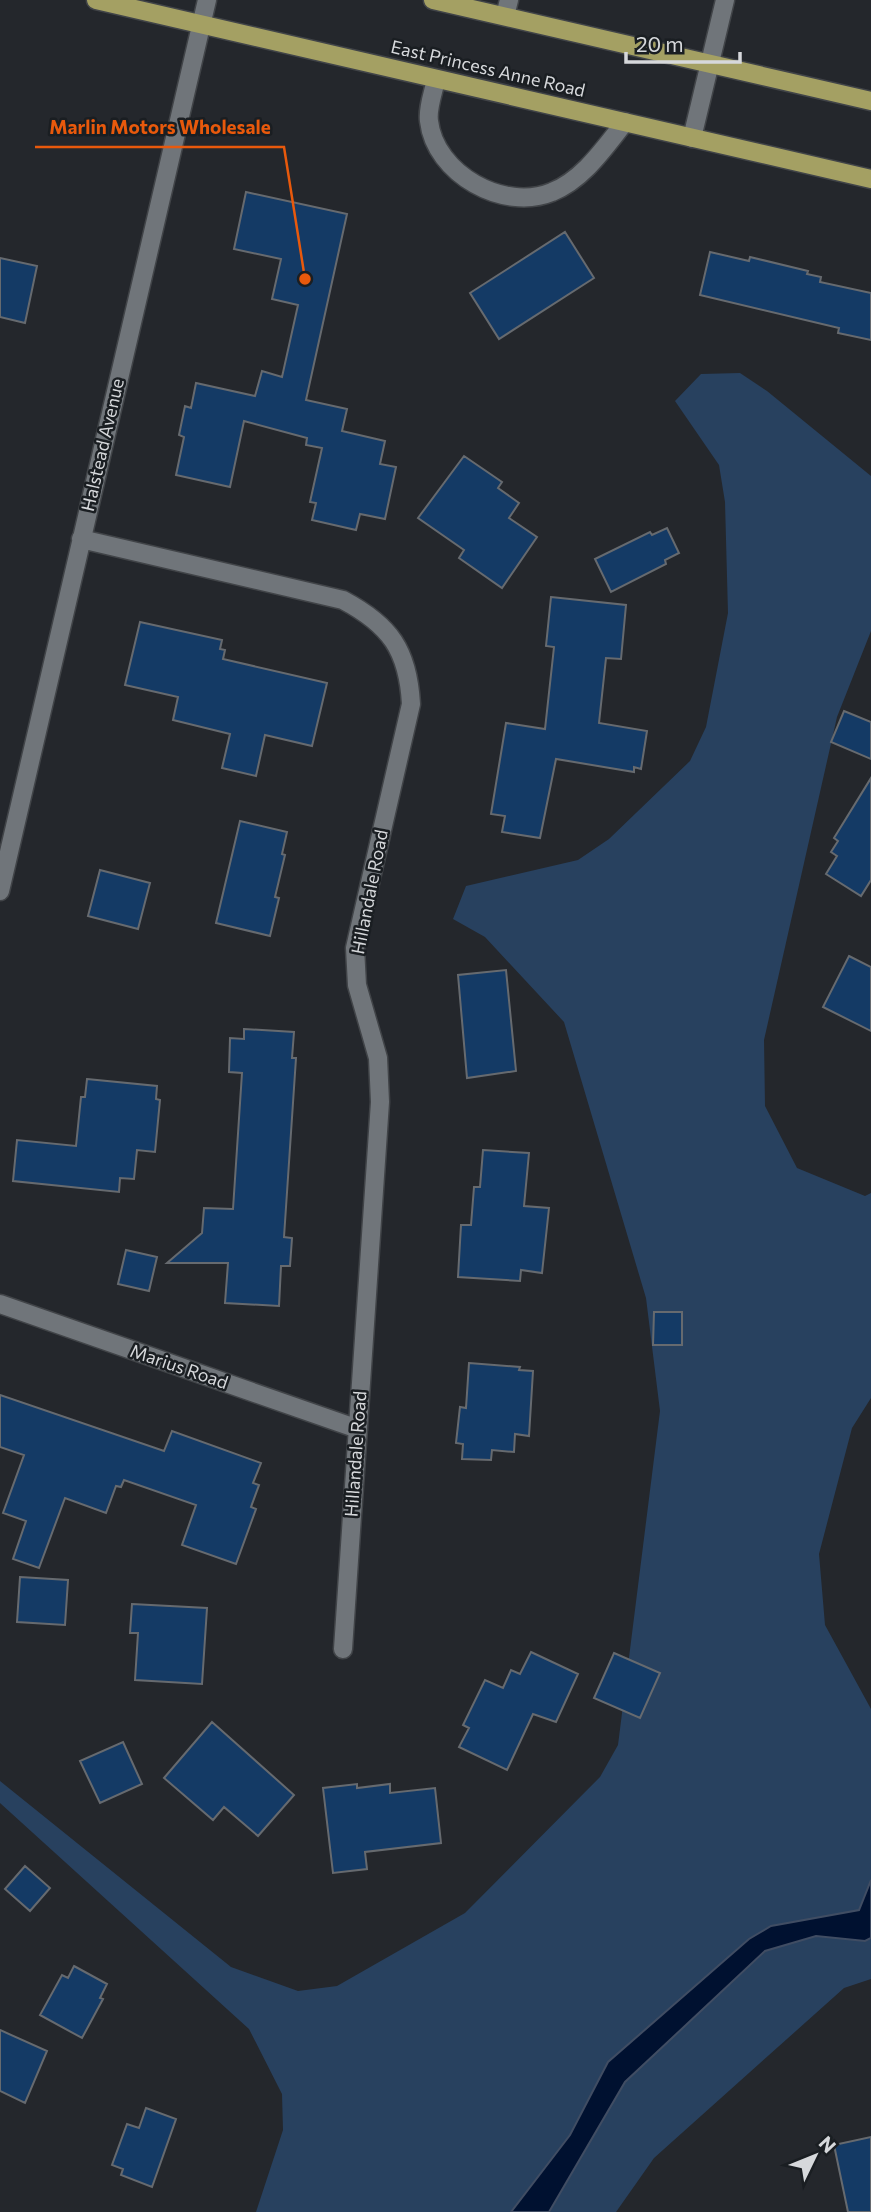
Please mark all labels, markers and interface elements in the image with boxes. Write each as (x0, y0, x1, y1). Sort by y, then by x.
scale bar (626, 21, 740, 65)
text: 20 m (636, 31, 684, 56)
street label: East Princess Anne Road (389, 35, 588, 101)
callout: Marlin Motors Wholesale (35, 107, 284, 147)
text: Marlin Motors Wholesale (49, 115, 271, 138)
street label: Halstead Avenue (76, 376, 128, 513)
street label: Hillandale Road (346, 828, 392, 956)
street label: Marius Road (128, 1339, 231, 1393)
street label: Hillandale Road (340, 1390, 370, 1518)
north arrow (780, 2121, 850, 2191)
text: N (815, 2131, 841, 2157)

